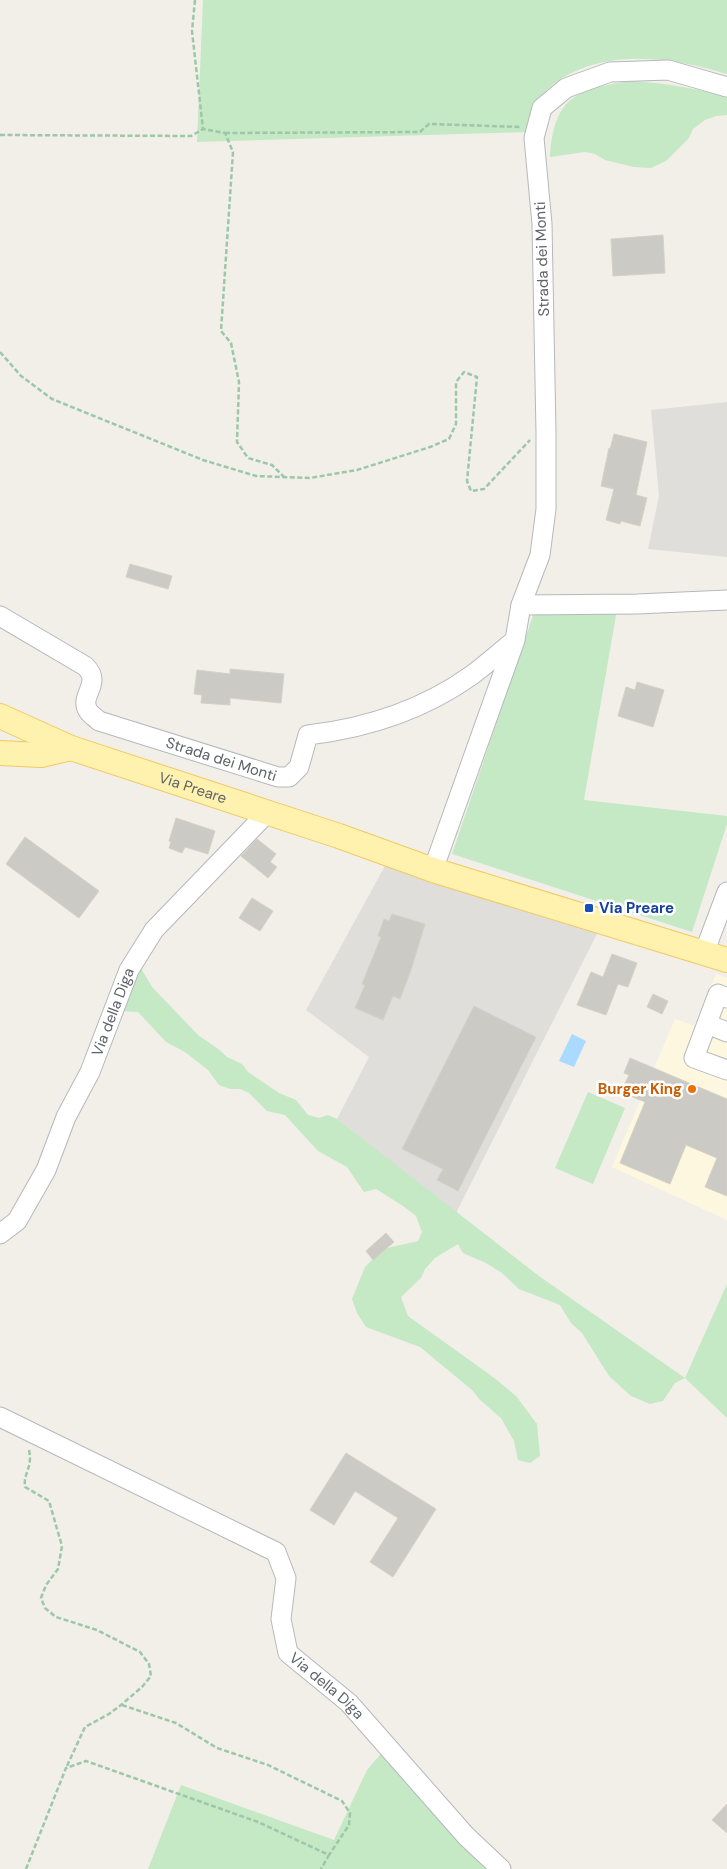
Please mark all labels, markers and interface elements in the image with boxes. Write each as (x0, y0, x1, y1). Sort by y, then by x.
street label: Strada dei Monti (530, 201, 554, 317)
street label: Strada dei Monti (163, 733, 279, 786)
street label: Via Preare (156, 768, 229, 808)
place label: Via Preare (599, 898, 674, 918)
marker: Via Preare (583, 902, 595, 914)
street label: Via della Diga (87, 965, 139, 1059)
place label: Burger King (598, 1079, 682, 1099)
marker: Burger King (686, 1083, 698, 1095)
street label: Via della Diga (285, 1648, 369, 1724)

